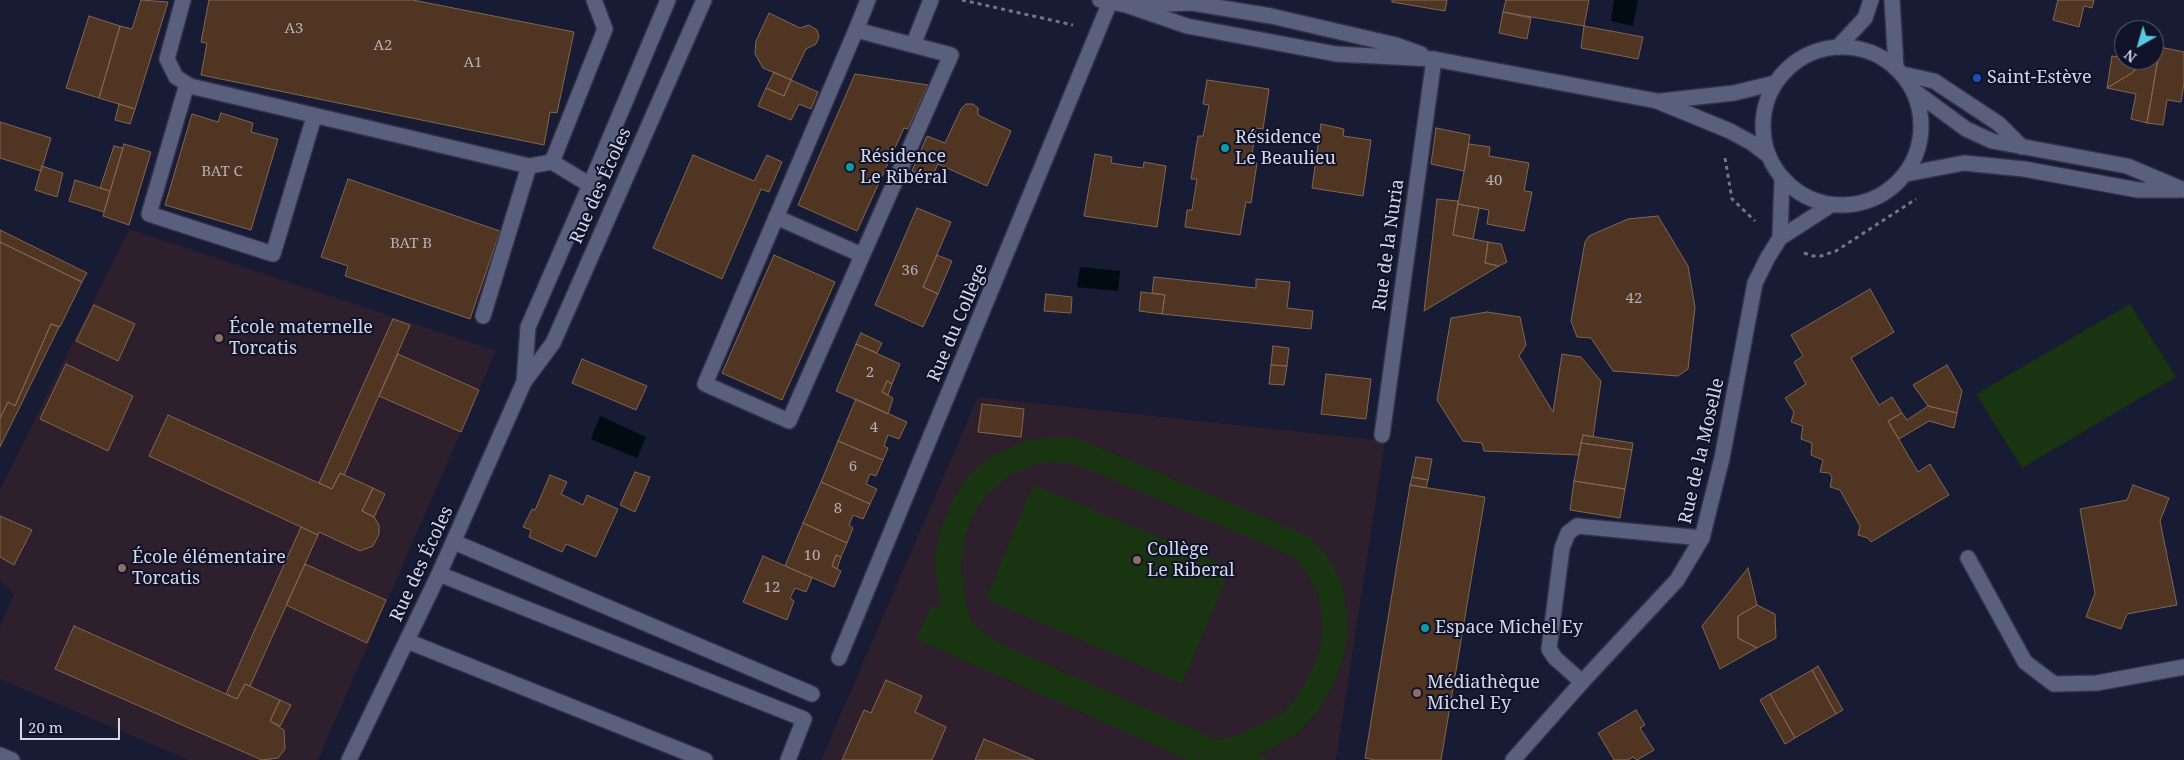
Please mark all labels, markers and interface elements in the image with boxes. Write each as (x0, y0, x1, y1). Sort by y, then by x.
house number: A3 (285, 20, 303, 38)
north arrow (2114, 20, 2164, 70)
house number: A2 (374, 37, 392, 55)
text: N (2120, 46, 2140, 67)
house number: A1 (464, 54, 482, 72)
place label: Saint-Estève (1987, 67, 2092, 89)
marker: Saint-Estève (1971, 72, 1983, 84)
street label: Rue des Écoles (566, 125, 636, 247)
place label: Résidence Le Beaulieu (1235, 127, 1336, 170)
marker: Résidence Le Beaulieu (1219, 142, 1231, 154)
place label: Résidence Le Ribéral (860, 146, 948, 188)
marker: Résidence Le Ribéral (844, 161, 856, 173)
house number: BAT C (201, 163, 243, 181)
house number: 40 (1486, 172, 1502, 190)
street label: Rue de la Nuria (1369, 178, 1409, 312)
house number: BAT B (390, 235, 432, 253)
street label: Rue du Collège (923, 261, 993, 385)
house number: 36 (902, 262, 918, 280)
house number: 42 (1626, 290, 1642, 308)
place label: École maternelle Torcatis (229, 317, 373, 359)
marker: École maternelle Torcatis (213, 332, 225, 344)
house number: 2 (866, 364, 874, 382)
street label: Rue de la Moselle (1675, 376, 1729, 526)
house number: 4 (870, 419, 878, 437)
house number: 6 (849, 458, 857, 476)
house number: 8 (834, 500, 842, 518)
street label: Rue des Écoles (386, 503, 458, 625)
place label: Collège Le Riberal (1147, 539, 1235, 582)
place label: École élémentaire Torcatis (132, 547, 286, 590)
house number: 10 (804, 547, 820, 565)
marker: Collège Le Riberal (1131, 554, 1143, 566)
marker: École élémentaire Torcatis (116, 562, 128, 574)
house number: 12 (764, 579, 780, 597)
place label: Espace Michel Ey (1435, 617, 1583, 639)
marker: Espace Michel Ey (1419, 622, 1431, 634)
place label: Médiathèque Michel Ey (1427, 672, 1540, 714)
marker: Médiathèque Michel Ey (1411, 687, 1423, 699)
scale bar (22, 708, 122, 740)
text: 20 m (28, 717, 63, 737)

